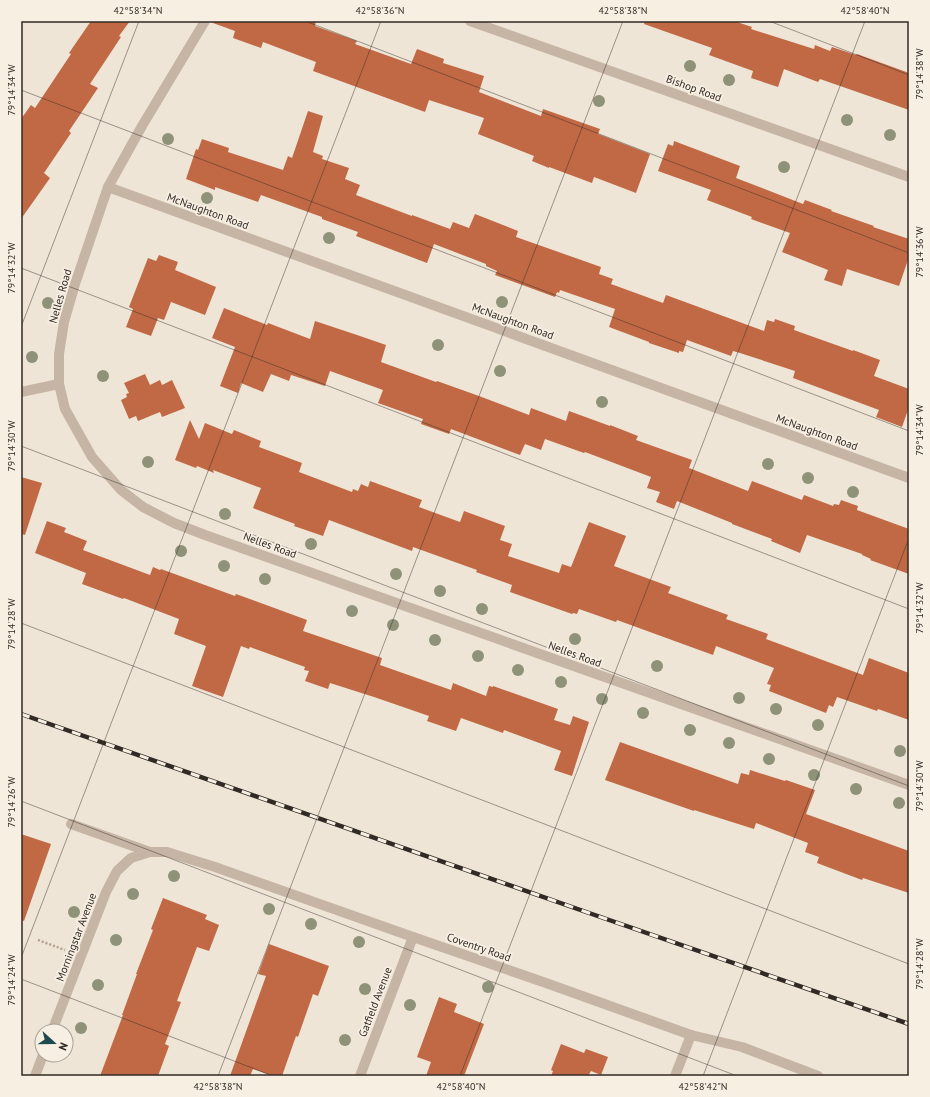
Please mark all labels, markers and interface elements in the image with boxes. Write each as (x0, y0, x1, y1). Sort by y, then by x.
text: 42°58'34"N (113, 4, 163, 17)
text: 42°58'36"N (355, 4, 405, 17)
text: 42°58'38"N (598, 4, 648, 17)
text: 42°58'40"N (840, 4, 890, 17)
text: 79°14'38"W (913, 48, 926, 100)
text: 79°14'34"W (5, 64, 18, 116)
street label: Bishop Road (664, 71, 724, 105)
street label: McNaughton Road (165, 190, 251, 232)
text: 79°14'36"W (913, 226, 926, 278)
text: 79°14'32"W (5, 242, 18, 294)
street label: Nelles Road (46, 267, 74, 325)
street label: McNaughton Road (470, 300, 556, 342)
text: 79°14'34"W (913, 404, 926, 456)
street label: McNaughton Road (774, 411, 860, 453)
text: 79°14'30"W (5, 420, 18, 472)
street label: Nelles Road (241, 529, 299, 561)
text: 79°14'32"W (913, 582, 926, 634)
text: 79°14'28"W (5, 598, 18, 650)
street label: Nelles Road (546, 638, 604, 670)
text: 79°14'30"W (913, 760, 926, 812)
text: 79°14'26"W (5, 776, 18, 828)
street label: Morningstar Avenue (53, 890, 99, 983)
street label: Coventry Road (445, 929, 513, 965)
text: 79°14'28"W (913, 938, 926, 990)
text: 79°14'24"W (5, 954, 18, 1006)
street label: Gatfield Avenue (355, 965, 395, 1039)
north arrow (34, 1023, 74, 1063)
text: N (56, 1041, 71, 1052)
text: 42°58'38"N (193, 1080, 243, 1093)
text: 42°58'40"N (436, 1080, 486, 1093)
text: 42°58'42"N (678, 1080, 728, 1093)

